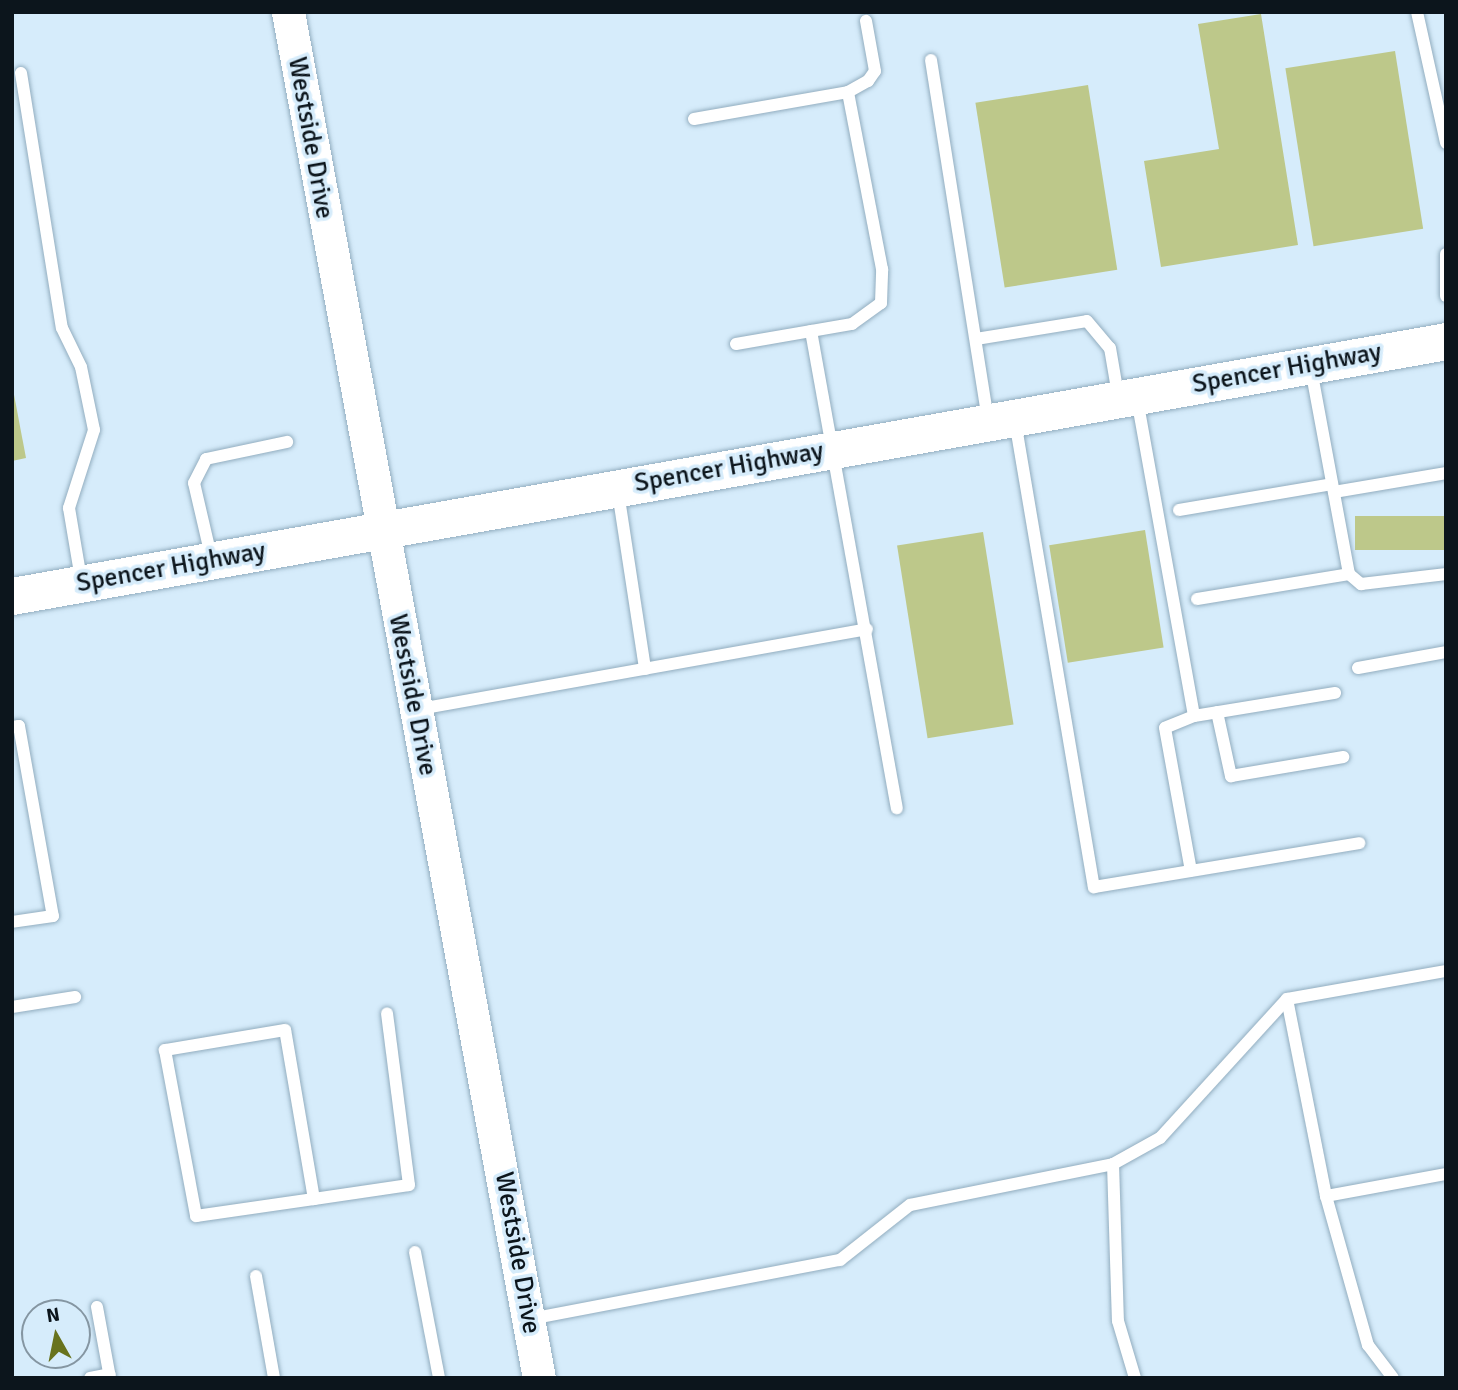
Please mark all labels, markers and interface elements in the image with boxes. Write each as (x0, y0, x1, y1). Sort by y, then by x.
street label: Westside Drive (280, 55, 340, 221)
street label: Spencer Highway (1190, 337, 1384, 401)
street label: Spencer Highway (632, 436, 826, 500)
street label: Spencer Highway (74, 536, 268, 600)
street label: Westside Drive (381, 612, 443, 778)
street label: Westside Drive (487, 1170, 547, 1336)
north arrow (21, 1299, 91, 1369)
text: N (45, 1302, 61, 1328)

